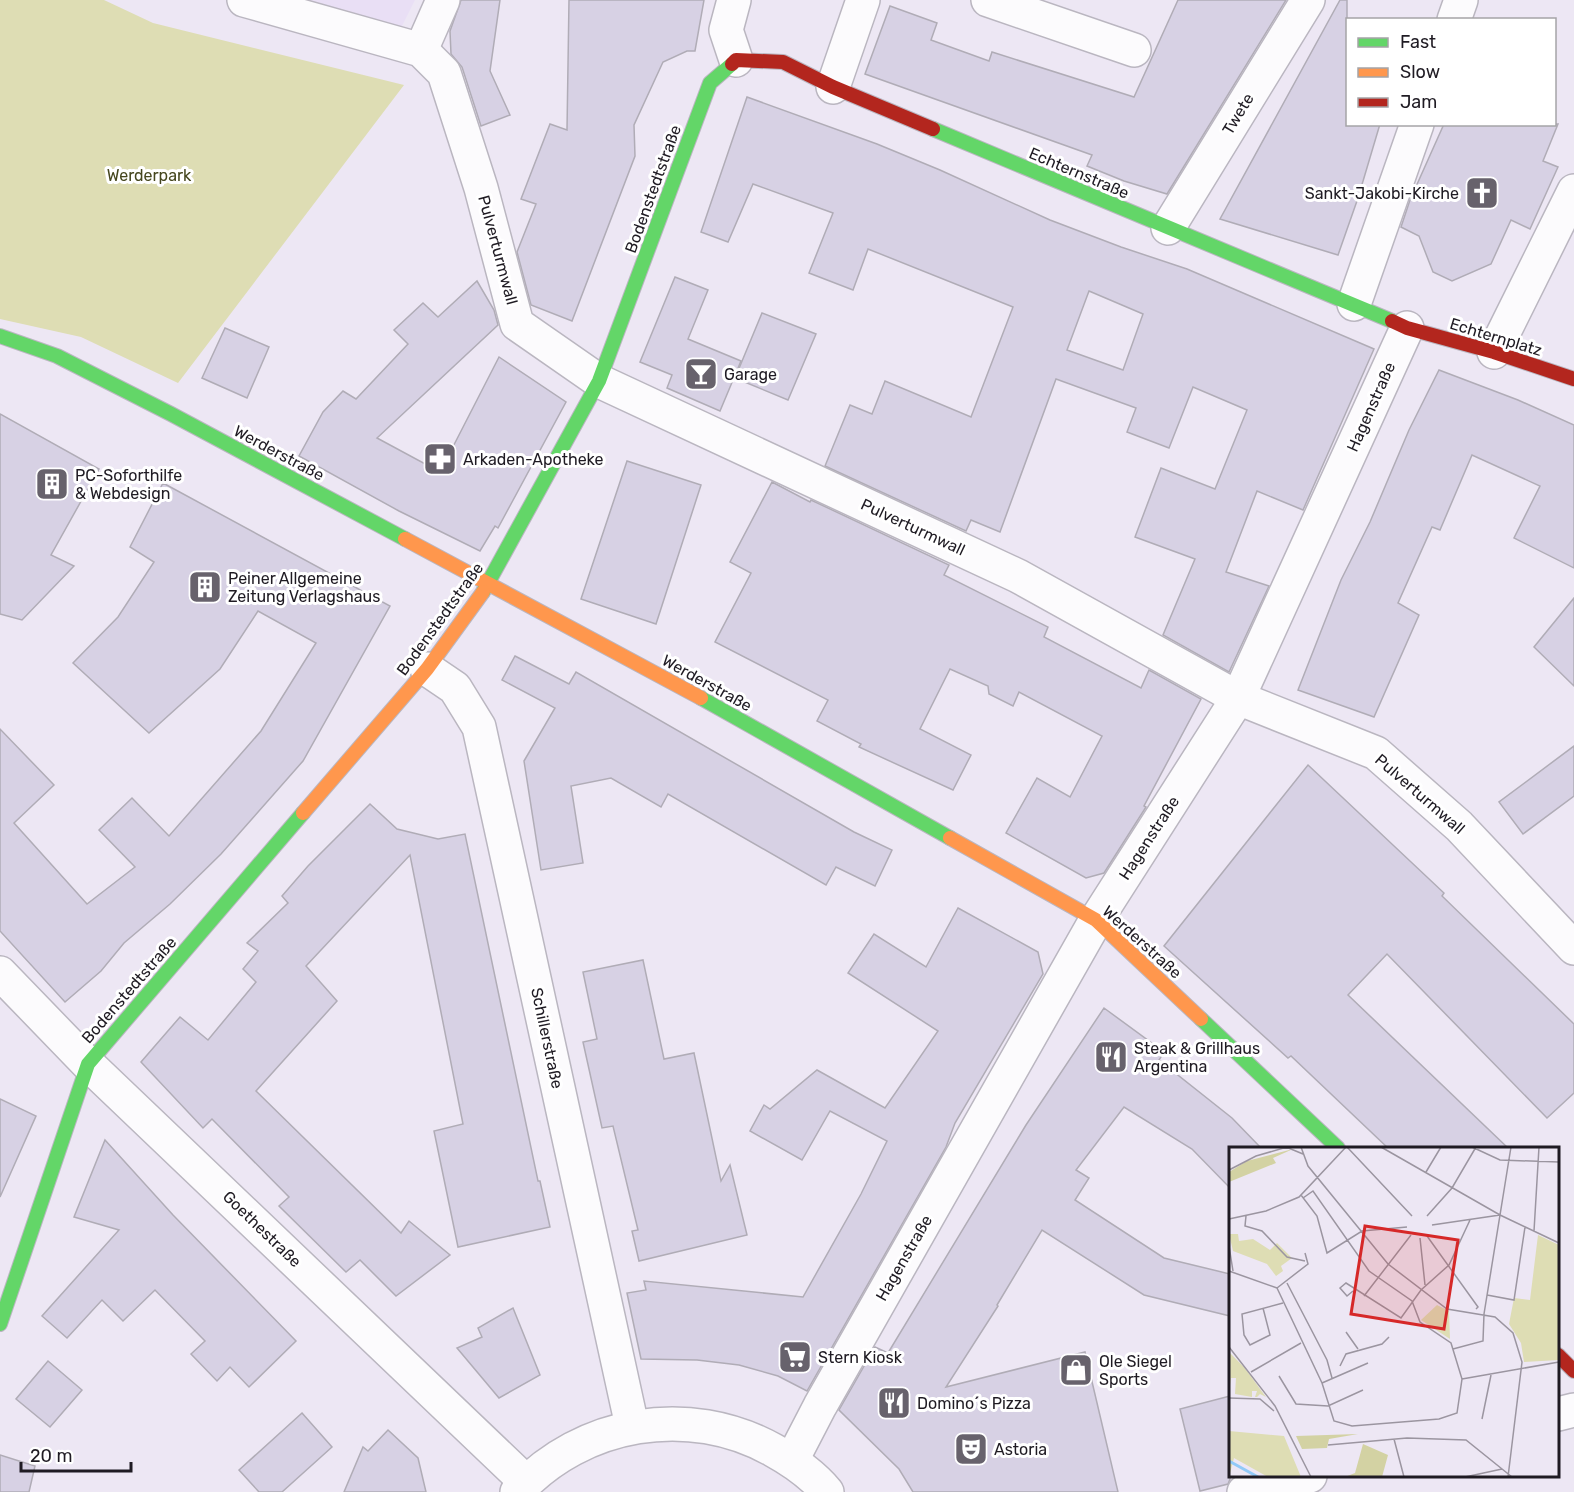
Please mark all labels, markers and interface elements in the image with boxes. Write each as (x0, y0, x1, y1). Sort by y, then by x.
legend (1346, 18, 1556, 126)
text: Fast (1400, 31, 1436, 53)
text: Slow (1400, 61, 1440, 83)
street label: Twete (1218, 90, 1258, 138)
text: Jam (1400, 91, 1437, 113)
street label: Bodenstedtstraße (621, 122, 685, 256)
street label: Echternstraße (1026, 143, 1132, 203)
park label: Werderpark (107, 166, 192, 185)
church icon: Sankt-Jakobi-Kirche (1464, 175, 1500, 211)
place label: Sankt-Jakobi-Kirche (1305, 184, 1459, 203)
street label: Pulverturmwall (474, 193, 522, 307)
street label: Echternplatz (1447, 314, 1545, 360)
bar icon: Garage (683, 356, 719, 392)
street label: Hagenstraße (1343, 359, 1399, 455)
place label: Garage (724, 365, 777, 384)
street label: Werderstraße (231, 421, 327, 485)
pharmacy icon: Arkaden-Apotheke (422, 441, 458, 477)
place label: Arkaden-Apotheke (463, 450, 603, 469)
building icon: PC-Soforthilfe & Webdesign (34, 466, 70, 502)
place label: PC-Soforthilfe & Webdesign (75, 466, 182, 503)
street label: Pulverturmwall (858, 495, 968, 559)
street label: Bodenstedtstraße (393, 559, 487, 679)
building icon: Peiner Allgemeine Zeitung Verlagshaus (187, 569, 223, 605)
place label: Peiner Allgemeine Zeitung Verlagshaus (228, 569, 380, 606)
street label: Werderstraße (659, 651, 755, 715)
street label: Pulverturmwall (1371, 750, 1469, 838)
street label: Hagenstraße (1115, 793, 1183, 883)
street label: Werderstraße (1099, 902, 1185, 982)
street label: Bodenstedtstraße (78, 933, 180, 1047)
street label: Schillerstraße (527, 986, 567, 1090)
restaurant icon: Steak & Grillhaus Argentina (1093, 1039, 1129, 1075)
place label: Steak & Grillhaus Argentina (1134, 1039, 1260, 1076)
inset map (1229, 1147, 1559, 1477)
street label: Goethestraße (219, 1187, 305, 1271)
street label: Hagenstraße (872, 1212, 936, 1304)
supermarket icon: Stern Kiosk (777, 1339, 813, 1375)
place label: Stern Kiosk (818, 1348, 903, 1367)
shop icon: Ole Siegel Sports (1058, 1352, 1094, 1388)
place label: Ole Siegel Sports (1099, 1352, 1172, 1389)
restaurant icon: Domino´s Pizza (876, 1385, 912, 1421)
place label: Domino´s Pizza (917, 1394, 1031, 1413)
theatre icon: Astoria (953, 1431, 989, 1467)
scale bar (21, 1435, 130, 1473)
place label: Astoria (994, 1440, 1047, 1459)
text: 20 m (30, 1445, 72, 1467)

